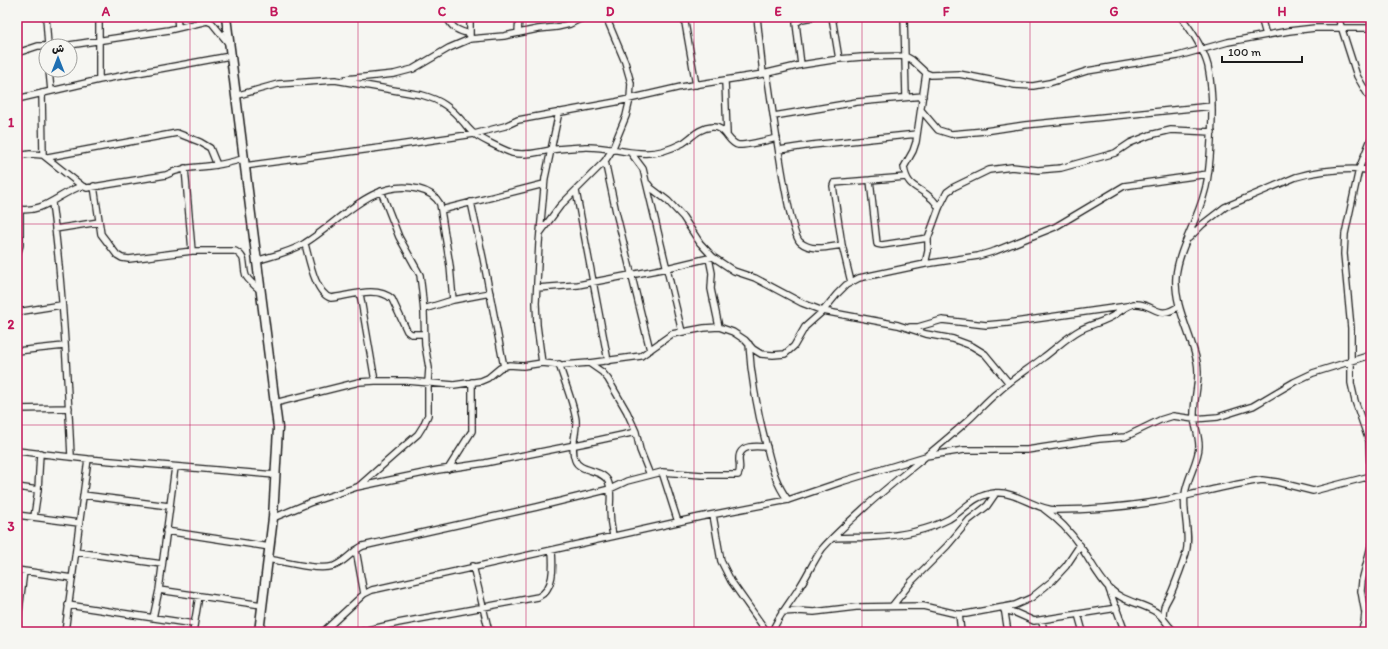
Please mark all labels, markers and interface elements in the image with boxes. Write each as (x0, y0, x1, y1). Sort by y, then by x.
text: A (101, 4, 111, 19)
text: B (270, 4, 279, 19)
text: C (438, 4, 447, 19)
text: D (606, 4, 615, 19)
text: E (774, 4, 782, 19)
text: F (943, 4, 950, 19)
text: G (1110, 4, 1119, 19)
text: H (1278, 4, 1287, 19)
north arrow (38, 38, 78, 78)
scale bar (1222, 38, 1302, 64)
text: ش (52, 42, 64, 55)
text: 100 m (1228, 45, 1261, 59)
text: 1 (8, 115, 14, 130)
text: 2 (8, 317, 15, 332)
text: 3 (7, 519, 15, 534)

